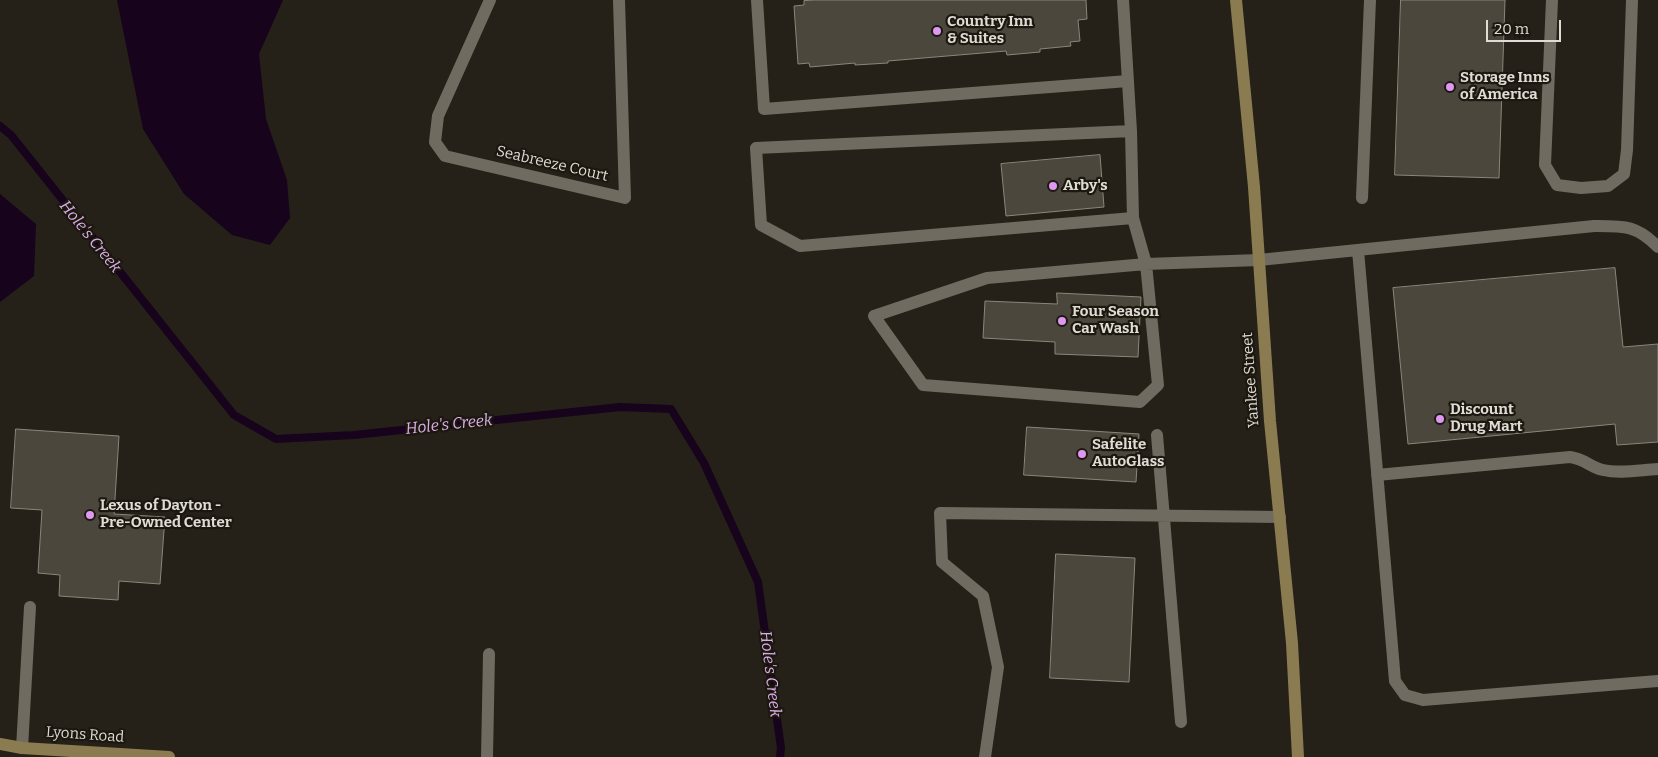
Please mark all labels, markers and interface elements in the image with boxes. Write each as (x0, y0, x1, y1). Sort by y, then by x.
scale bar (1488, 10, 1563, 42)
place label: Country Inn & Suites (947, 13, 1033, 48)
text: 20 m (1494, 20, 1529, 38)
marker: Country Inn & Suites (931, 25, 943, 37)
place label: Storage Inns of America (1460, 69, 1550, 104)
marker: Storage Inns of America (1444, 81, 1456, 93)
street label: Seabreeze Court (494, 142, 610, 186)
place label: Arby's (1063, 177, 1108, 195)
marker: Arby's (1047, 180, 1059, 192)
water label: Hole's Creek (55, 197, 125, 277)
place label: Four Season Car Wash (1072, 303, 1159, 338)
marker: Four Season Car Wash (1056, 315, 1068, 327)
street label: Yankee Street (1239, 332, 1263, 428)
place label: Discount Drug Mart (1450, 401, 1523, 436)
water label: Hole's Creek (405, 411, 493, 439)
marker: Discount Drug Mart (1434, 413, 1446, 425)
place label: Safelite AutoGlass (1092, 436, 1164, 471)
marker: Safelite AutoGlass (1076, 448, 1088, 460)
place label: Lexus of Dayton - Pre-Owned Center (100, 497, 232, 532)
marker: Lexus of Dayton - Pre-Owned Center (84, 509, 96, 521)
water label: Hole's Creek (755, 629, 785, 719)
street label: Lyons Road (45, 723, 125, 747)

